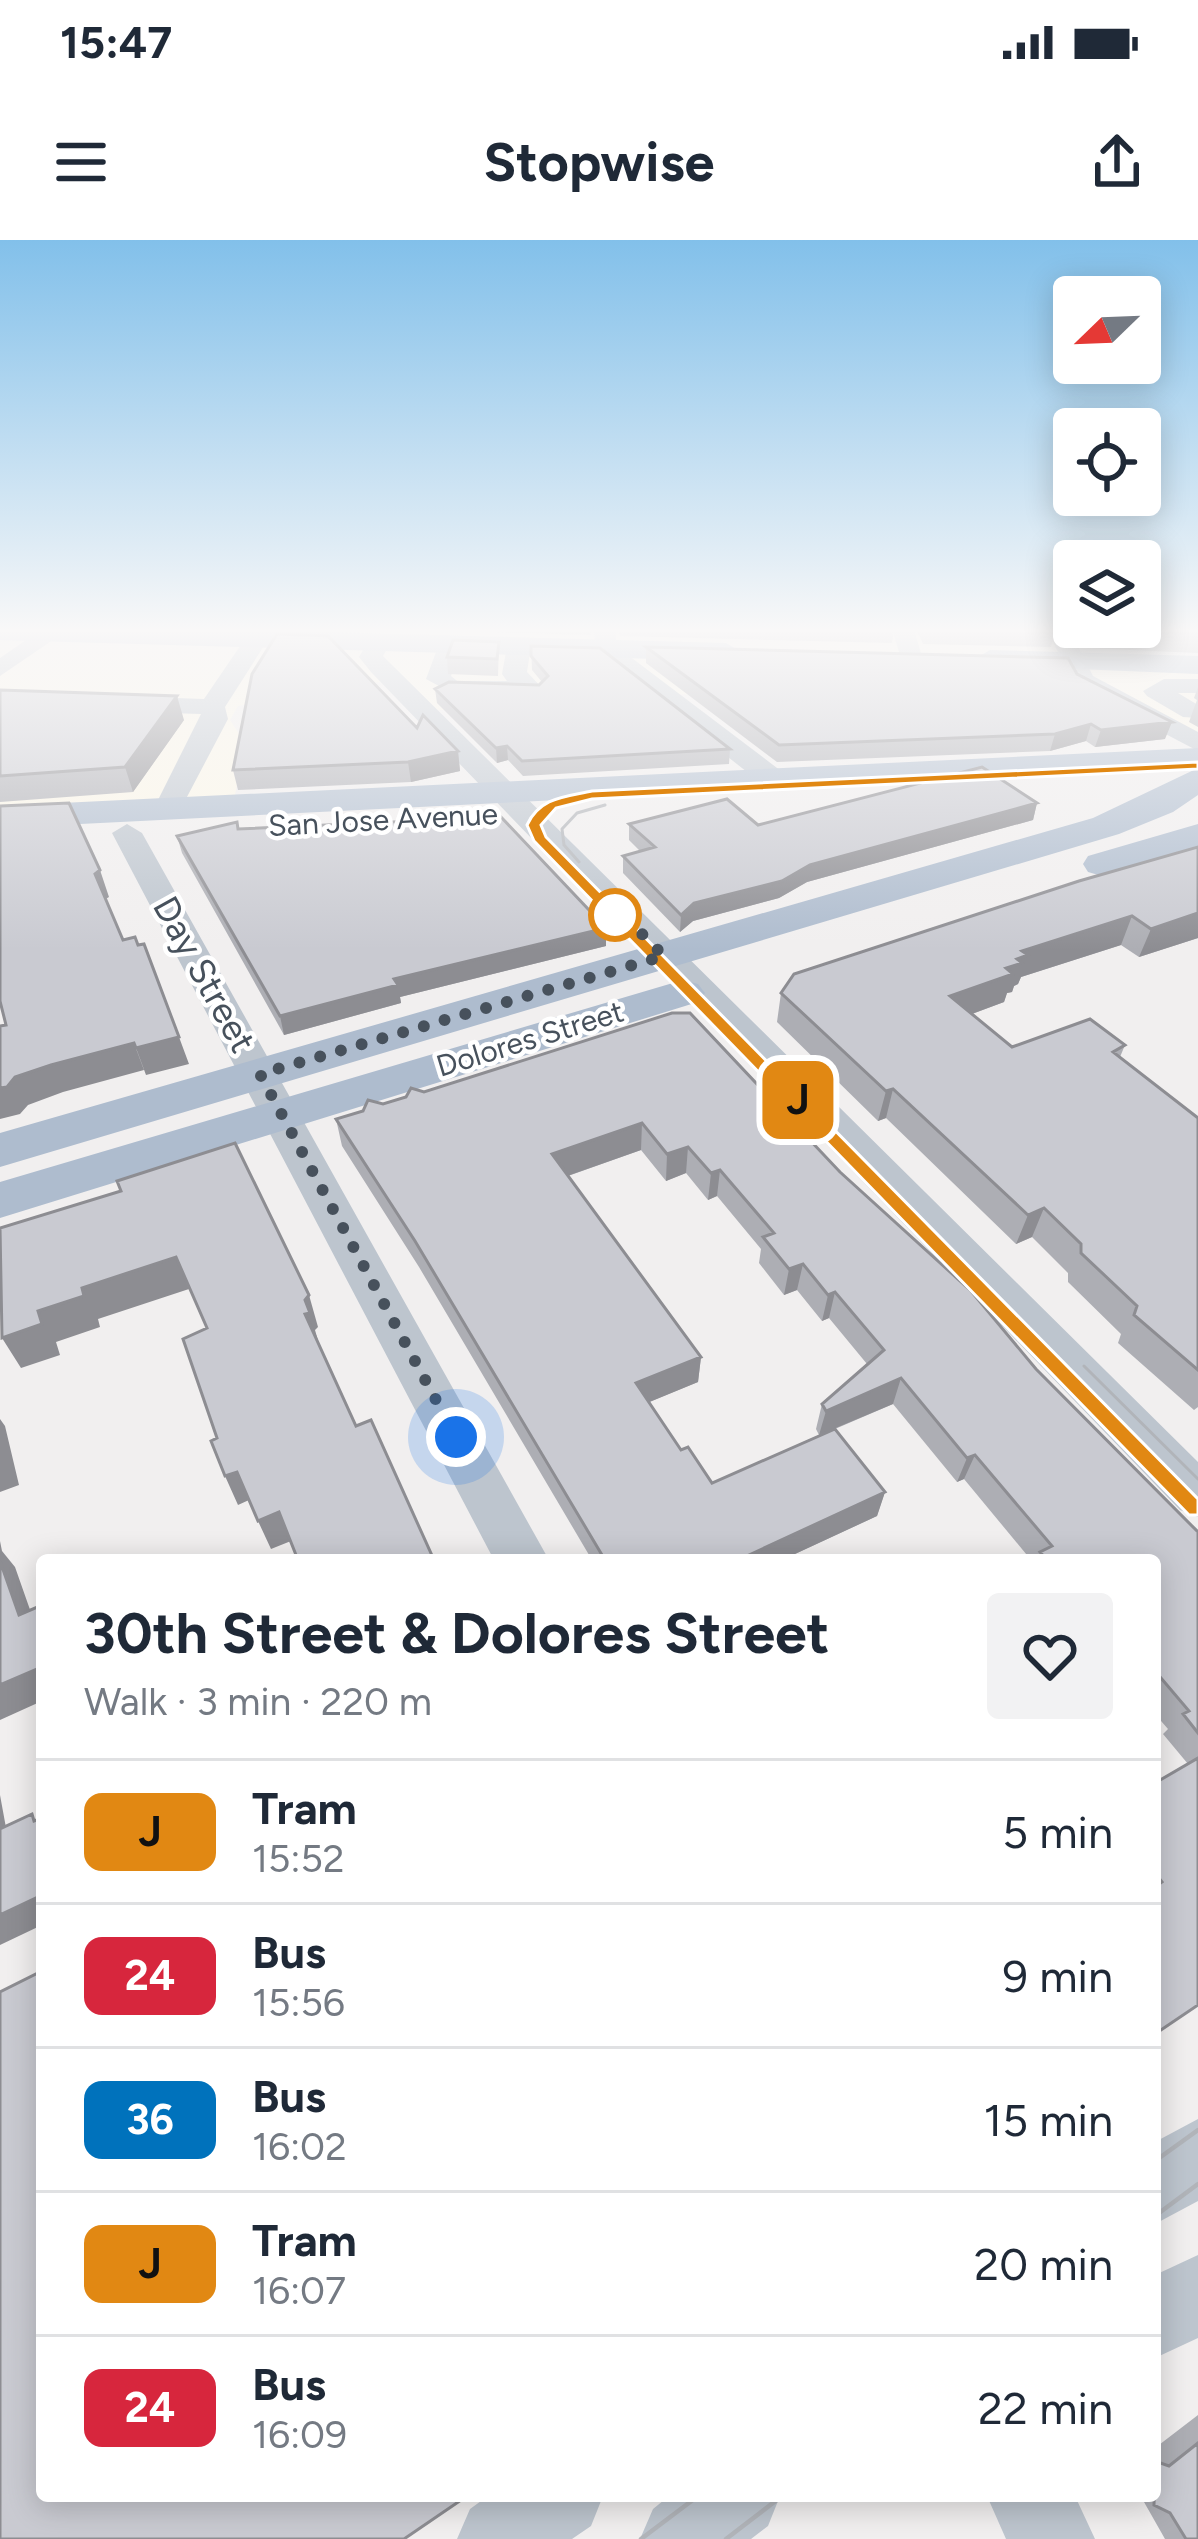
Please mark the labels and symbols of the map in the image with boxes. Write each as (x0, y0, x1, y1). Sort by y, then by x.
north arrow (1053, 276, 1161, 384)
street label: San Jose Avenue (267, 795, 499, 844)
street label: Day Street (144, 889, 265, 1060)
unlabelled marker (590, 890, 640, 940)
street label: Dolores Street (432, 992, 628, 1085)
line badge: J (759, 1061, 837, 1139)
your location (426, 1407, 486, 1467)

